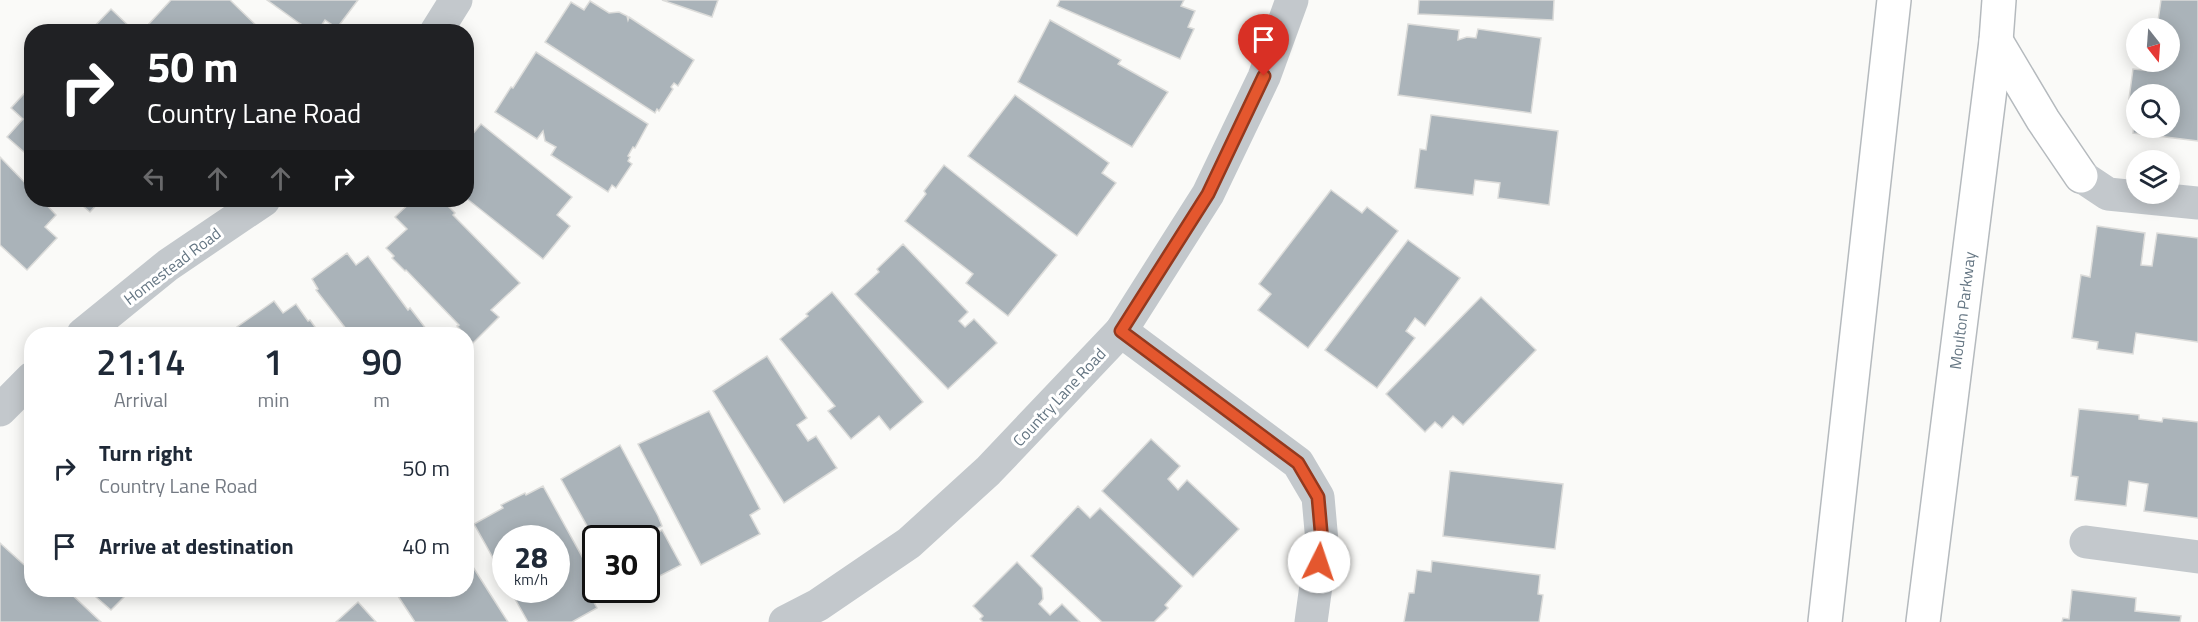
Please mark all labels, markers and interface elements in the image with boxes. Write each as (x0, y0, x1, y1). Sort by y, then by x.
pin (1238, 14, 1289, 76)
north arrow (2126, 18, 2180, 72)
map controls (2126, 18, 2180, 204)
icon: arrive (1247, 23, 1280, 56)
text: 50 m (147, 34, 239, 98)
icon: right (48, 48, 126, 126)
button: search (2126, 84, 2180, 138)
text: Country Lane Road (147, 92, 361, 133)
button: layers (2126, 150, 2180, 204)
icon: left (138, 162, 171, 195)
icon: ahead (201, 162, 234, 195)
icon: ahead (264, 162, 297, 195)
icon: right (327, 162, 360, 195)
street label: Homestead Road (118, 221, 226, 311)
street label: Moulton Parkway (1943, 250, 1981, 371)
text: 21:14 (96, 334, 185, 389)
text: 1 (263, 334, 284, 389)
text: 90 (362, 334, 402, 389)
street label: Country Lane Road (1007, 342, 1111, 452)
text: Arrival (114, 384, 168, 415)
text: min (258, 384, 289, 415)
text: m (373, 384, 390, 415)
text: Turn right (99, 436, 193, 470)
text: 50 m (402, 451, 450, 485)
icon: right (48, 452, 81, 485)
text: Country Lane Road (99, 470, 258, 501)
speed limit sign: 30 (582, 525, 660, 603)
text: Arrive at destination (99, 529, 294, 563)
text: 40 m (402, 529, 450, 563)
icon: arrive (48, 530, 81, 563)
position arrow (1287, 530, 1351, 594)
text: 28 (514, 534, 548, 580)
text: km/h (514, 568, 548, 591)

